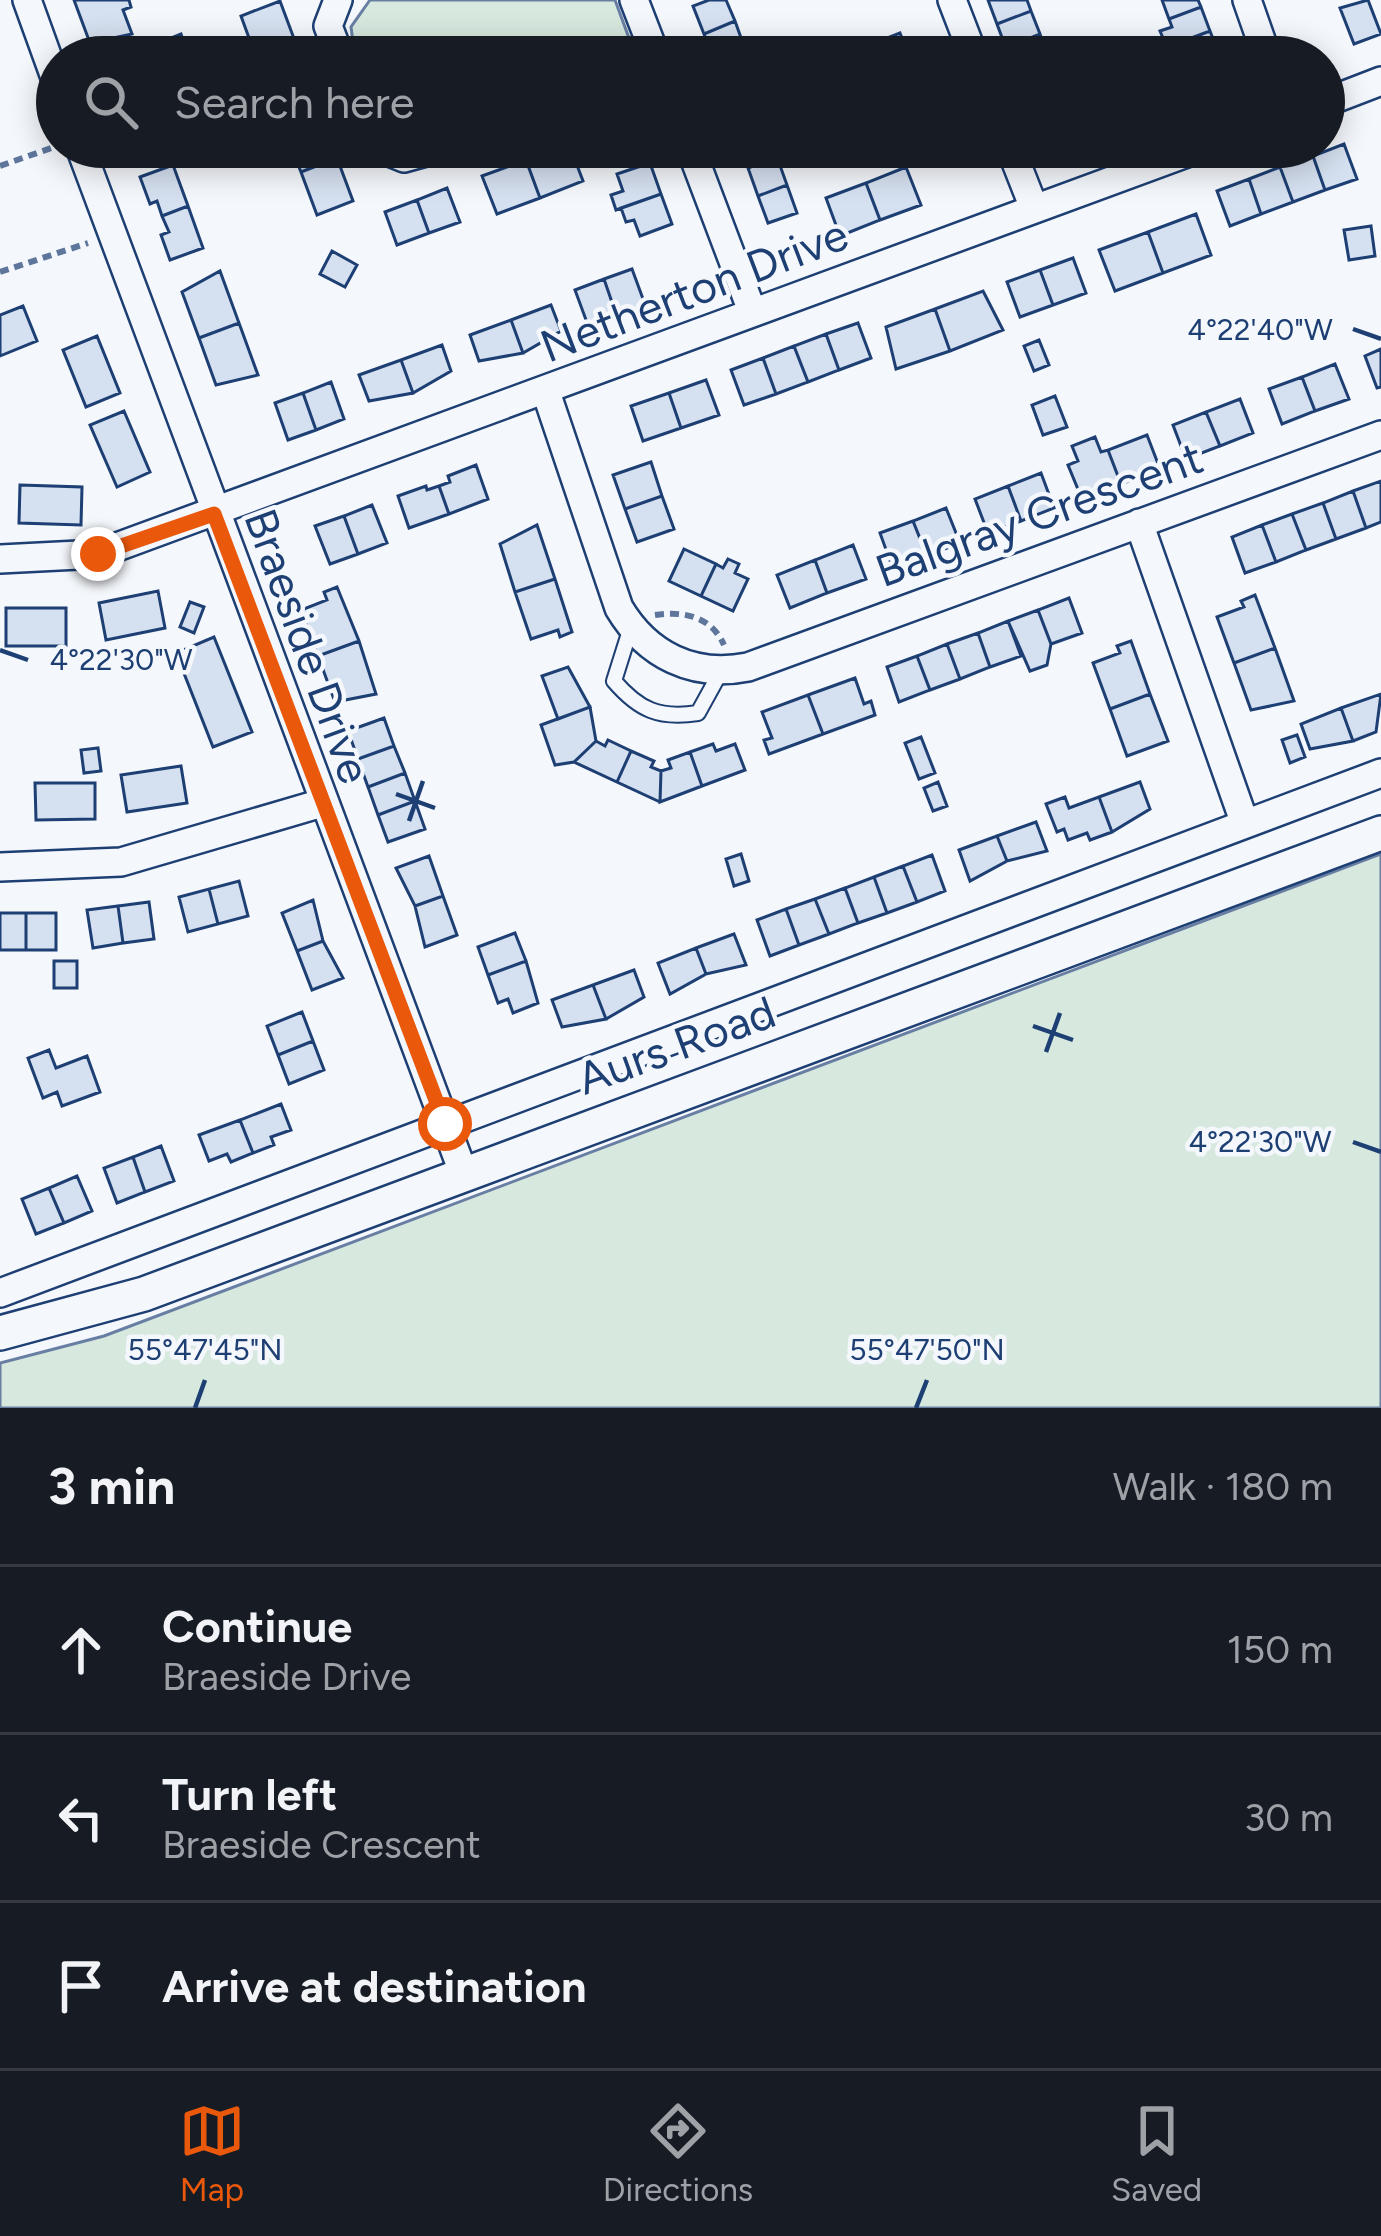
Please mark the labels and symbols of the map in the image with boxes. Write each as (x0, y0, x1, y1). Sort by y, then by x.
street label: Netherton Drive (533, 207, 855, 373)
text: 4°22'40"W (1187, 311, 1333, 348)
street label: Balgray Crescent (868, 430, 1210, 598)
street label: Braeside Drive (233, 502, 383, 790)
route end (71, 527, 125, 581)
text: 4°22'30"W (49, 641, 193, 678)
street label: Aurs Road (570, 984, 782, 1106)
route start (418, 1097, 472, 1151)
text: 4°22'30"W (1188, 1123, 1332, 1160)
text: 55°47'45"N (127, 1331, 283, 1368)
text: 55°47'50"N (849, 1331, 1005, 1368)

